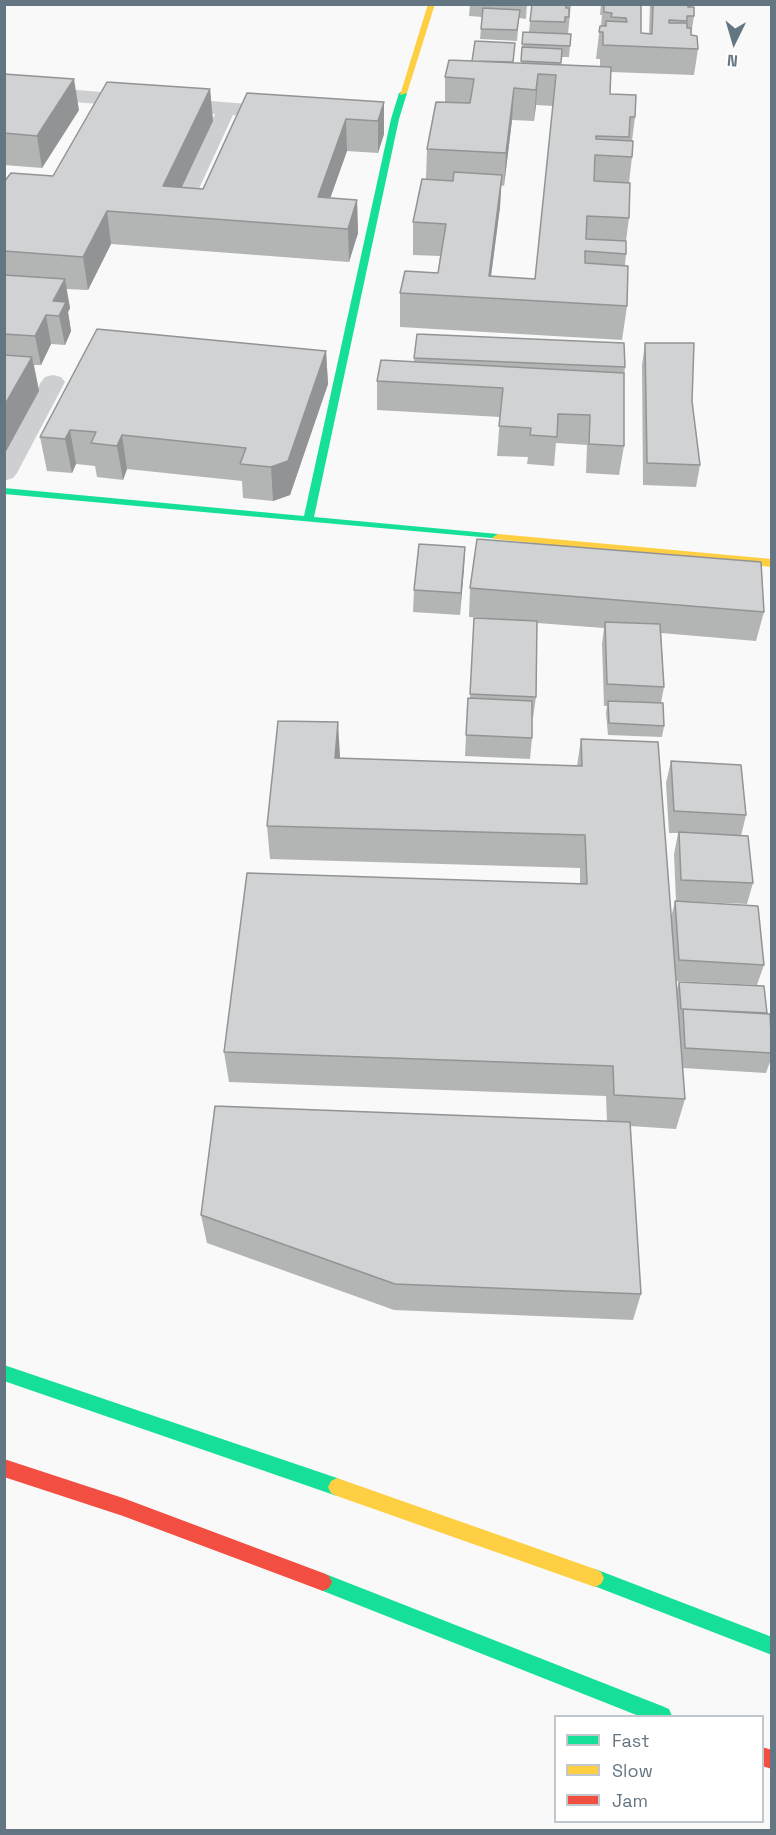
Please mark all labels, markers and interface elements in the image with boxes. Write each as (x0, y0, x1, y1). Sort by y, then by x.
north arrow (704, 12, 764, 72)
text: N (726, 50, 739, 71)
legend (554, 1715, 764, 1823)
text: Fast (612, 1729, 649, 1752)
text: Slow (612, 1759, 653, 1782)
text: Jam (612, 1789, 648, 1812)

